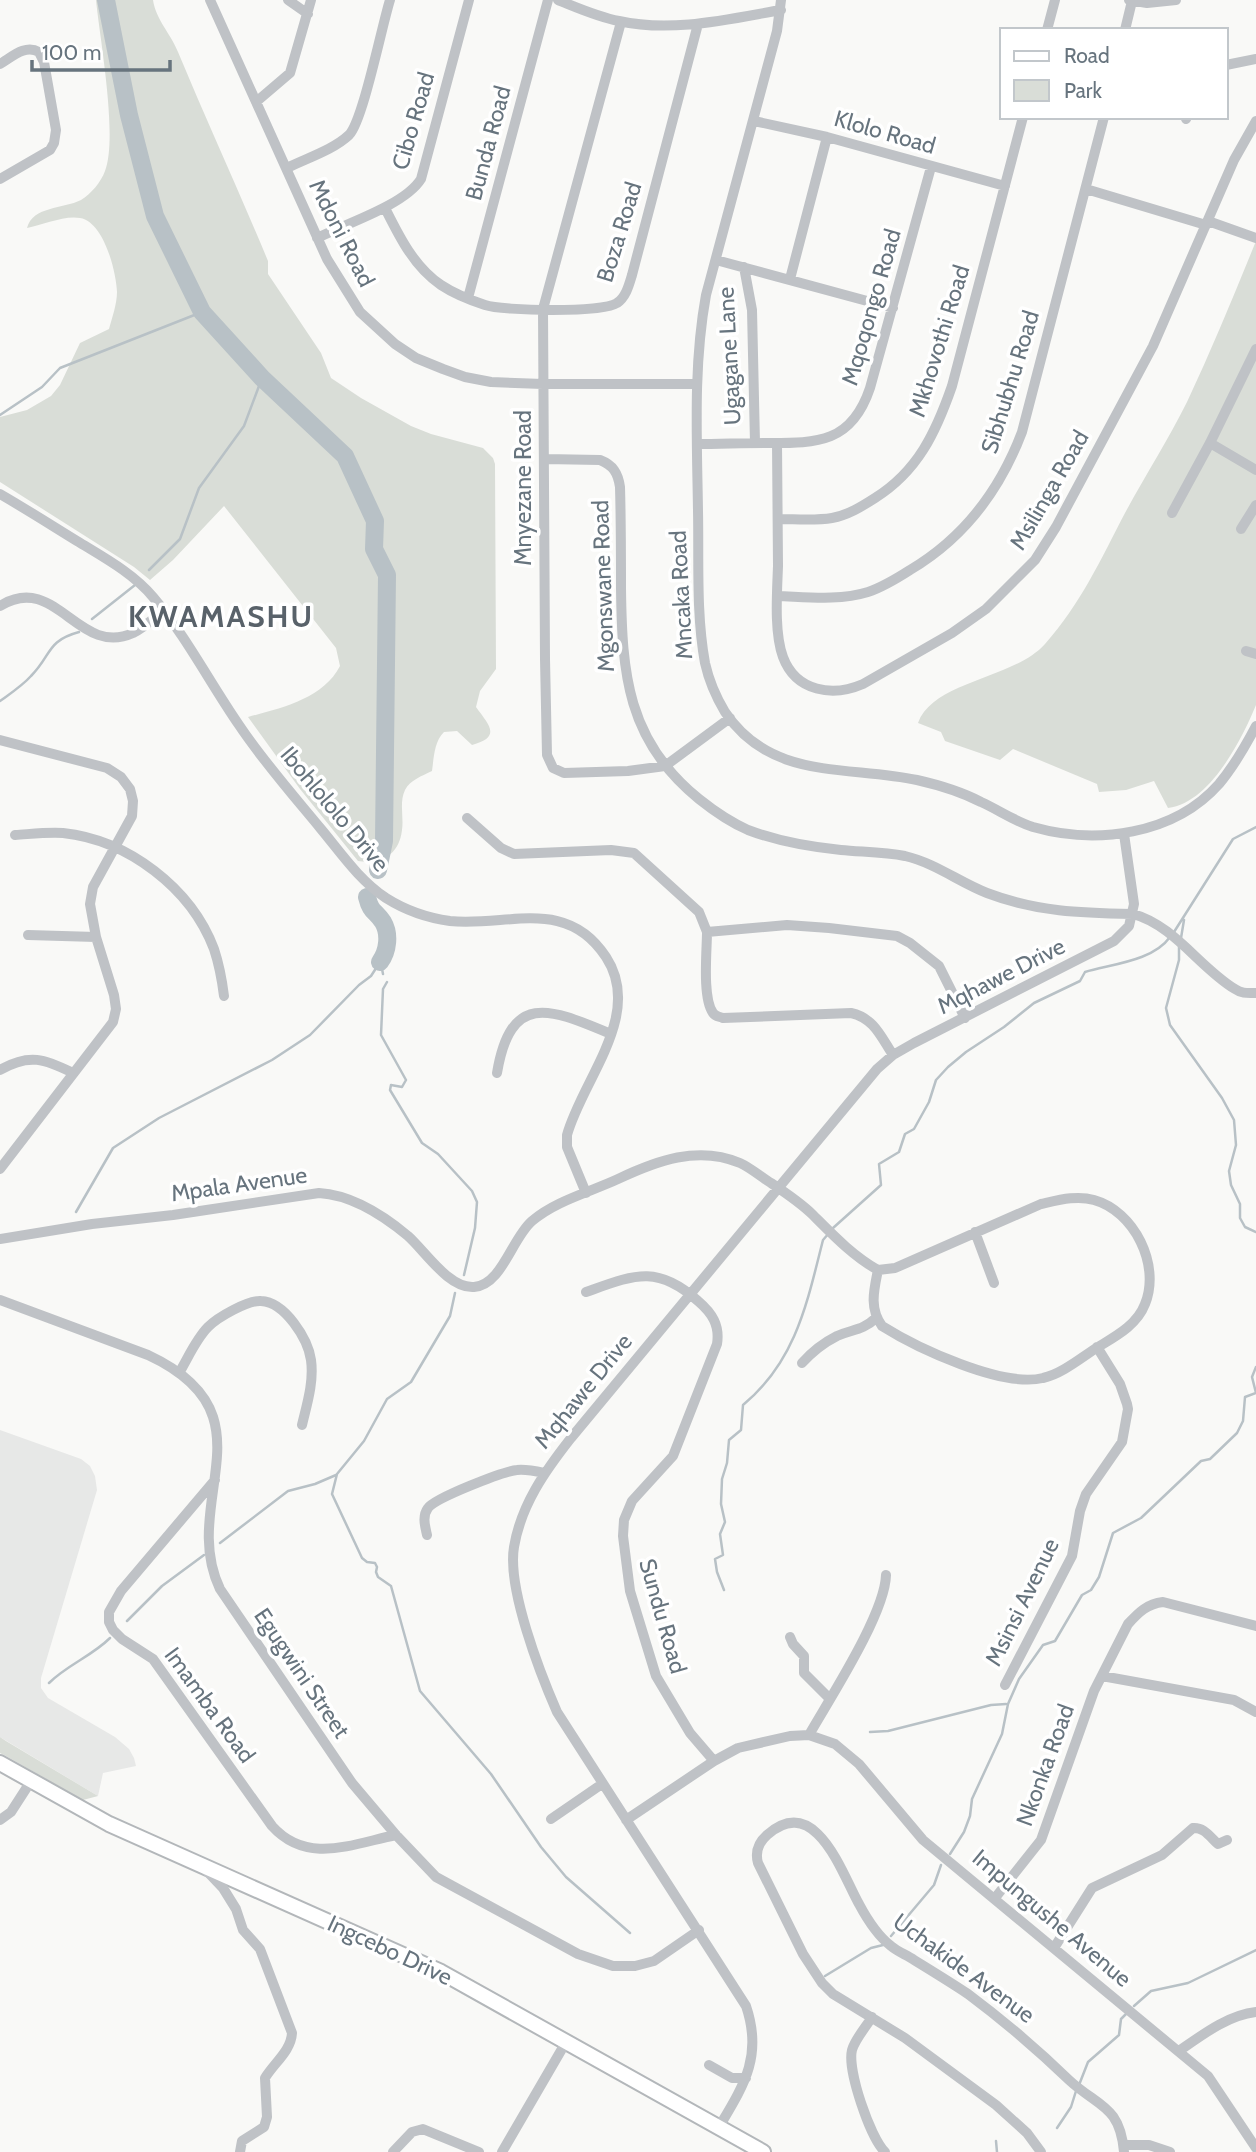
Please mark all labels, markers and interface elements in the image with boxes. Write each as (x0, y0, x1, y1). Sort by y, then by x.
scale bar (32, 28, 170, 72)
legend (1000, 28, 1228, 119)
text: 100 m (42, 40, 101, 65)
text: Road (1064, 43, 1110, 68)
street label: Cibo Road (386, 69, 440, 173)
text: Park (1064, 78, 1102, 103)
street label: Bunda Road (459, 83, 517, 203)
street label: Klolo Road (831, 104, 939, 160)
street label: Mdoni Road (303, 175, 381, 291)
street label: Boza Road (591, 179, 647, 285)
street label: Mqoqongo Road (835, 226, 907, 388)
street label: Mkhovothi Road (903, 262, 975, 420)
street label: Ugagane Lane (711, 286, 747, 426)
street label: Sibhubhu Road (975, 307, 1045, 457)
street label: Mnyezane Road (509, 410, 537, 566)
street label: Msilinga Road (1003, 425, 1095, 555)
street label: Mgonswane Road (586, 499, 620, 673)
street label: Mncaka Road (664, 530, 698, 660)
district label: KWAMASHU (128, 598, 314, 635)
street label: Ibohlololo Drive (275, 741, 395, 877)
street label: Mqhawe Drive (932, 932, 1070, 1020)
street label: Mpala Avenue (169, 1161, 309, 1207)
street label: Mqhawe Drive (528, 1328, 638, 1454)
street label: Msinsi Avenue (979, 1534, 1065, 1670)
street label: Sundu Road (633, 1555, 693, 1677)
street label: Egugwini Street (248, 1603, 356, 1744)
street label: Imamba Road (159, 1642, 261, 1768)
street label: Nkonka Road (1010, 1700, 1080, 1830)
street label: Impungushe Avenue (967, 1843, 1137, 1993)
street label: Uchakide Avenue (888, 1907, 1040, 2029)
street label: Ingcebo Drive (323, 1909, 457, 1991)

